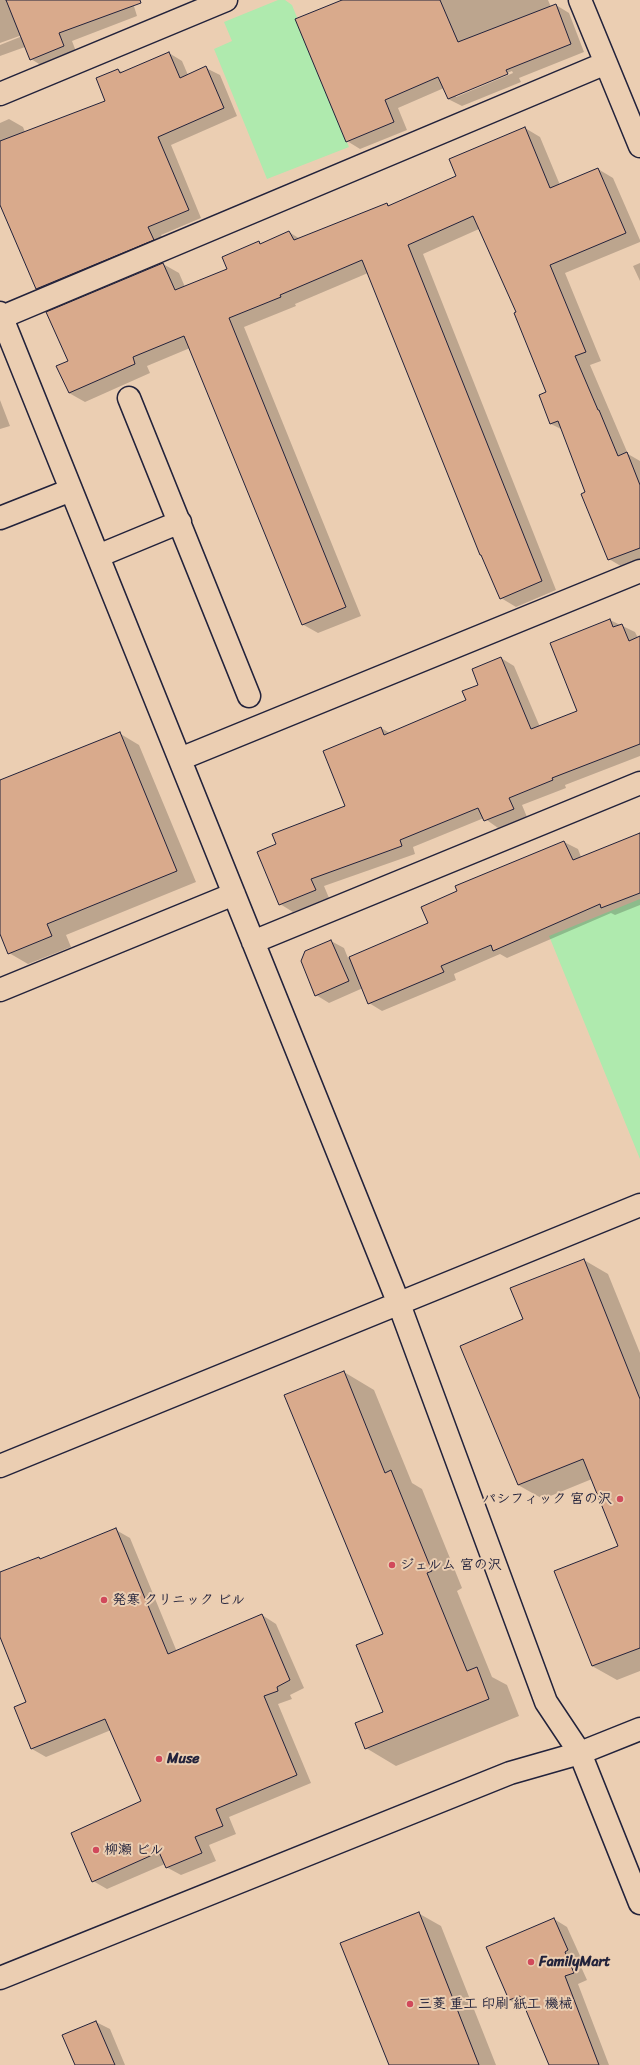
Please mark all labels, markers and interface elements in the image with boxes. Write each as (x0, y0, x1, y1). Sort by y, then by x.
place label: パシフィック 宮の沢 (482, 1491, 612, 1507)
marker: パシフィック 宮の沢 (615, 1494, 625, 1504)
place label: ジェルム 宮の沢 (400, 1557, 502, 1573)
marker: ジェルム 宮の沢 (387, 1560, 397, 1570)
place label: 発寒 クリニック ビル (112, 1592, 245, 1608)
marker: 発寒 クリニック ビル (99, 1595, 109, 1605)
place label: Muse (167, 1751, 200, 1767)
marker: Muse (154, 1754, 164, 1764)
place label: 柳瀬 ビル (104, 1842, 164, 1858)
marker: 柳瀬 ビル (91, 1845, 101, 1855)
place label: FamilyMart (539, 1954, 610, 1970)
marker: FamilyMart (526, 1957, 536, 1967)
place label: 三菱 重工 印刷 紙工 機械 (418, 1996, 573, 2012)
marker: 三菱 重工 印刷 紙工 機械 (405, 1999, 415, 2009)

